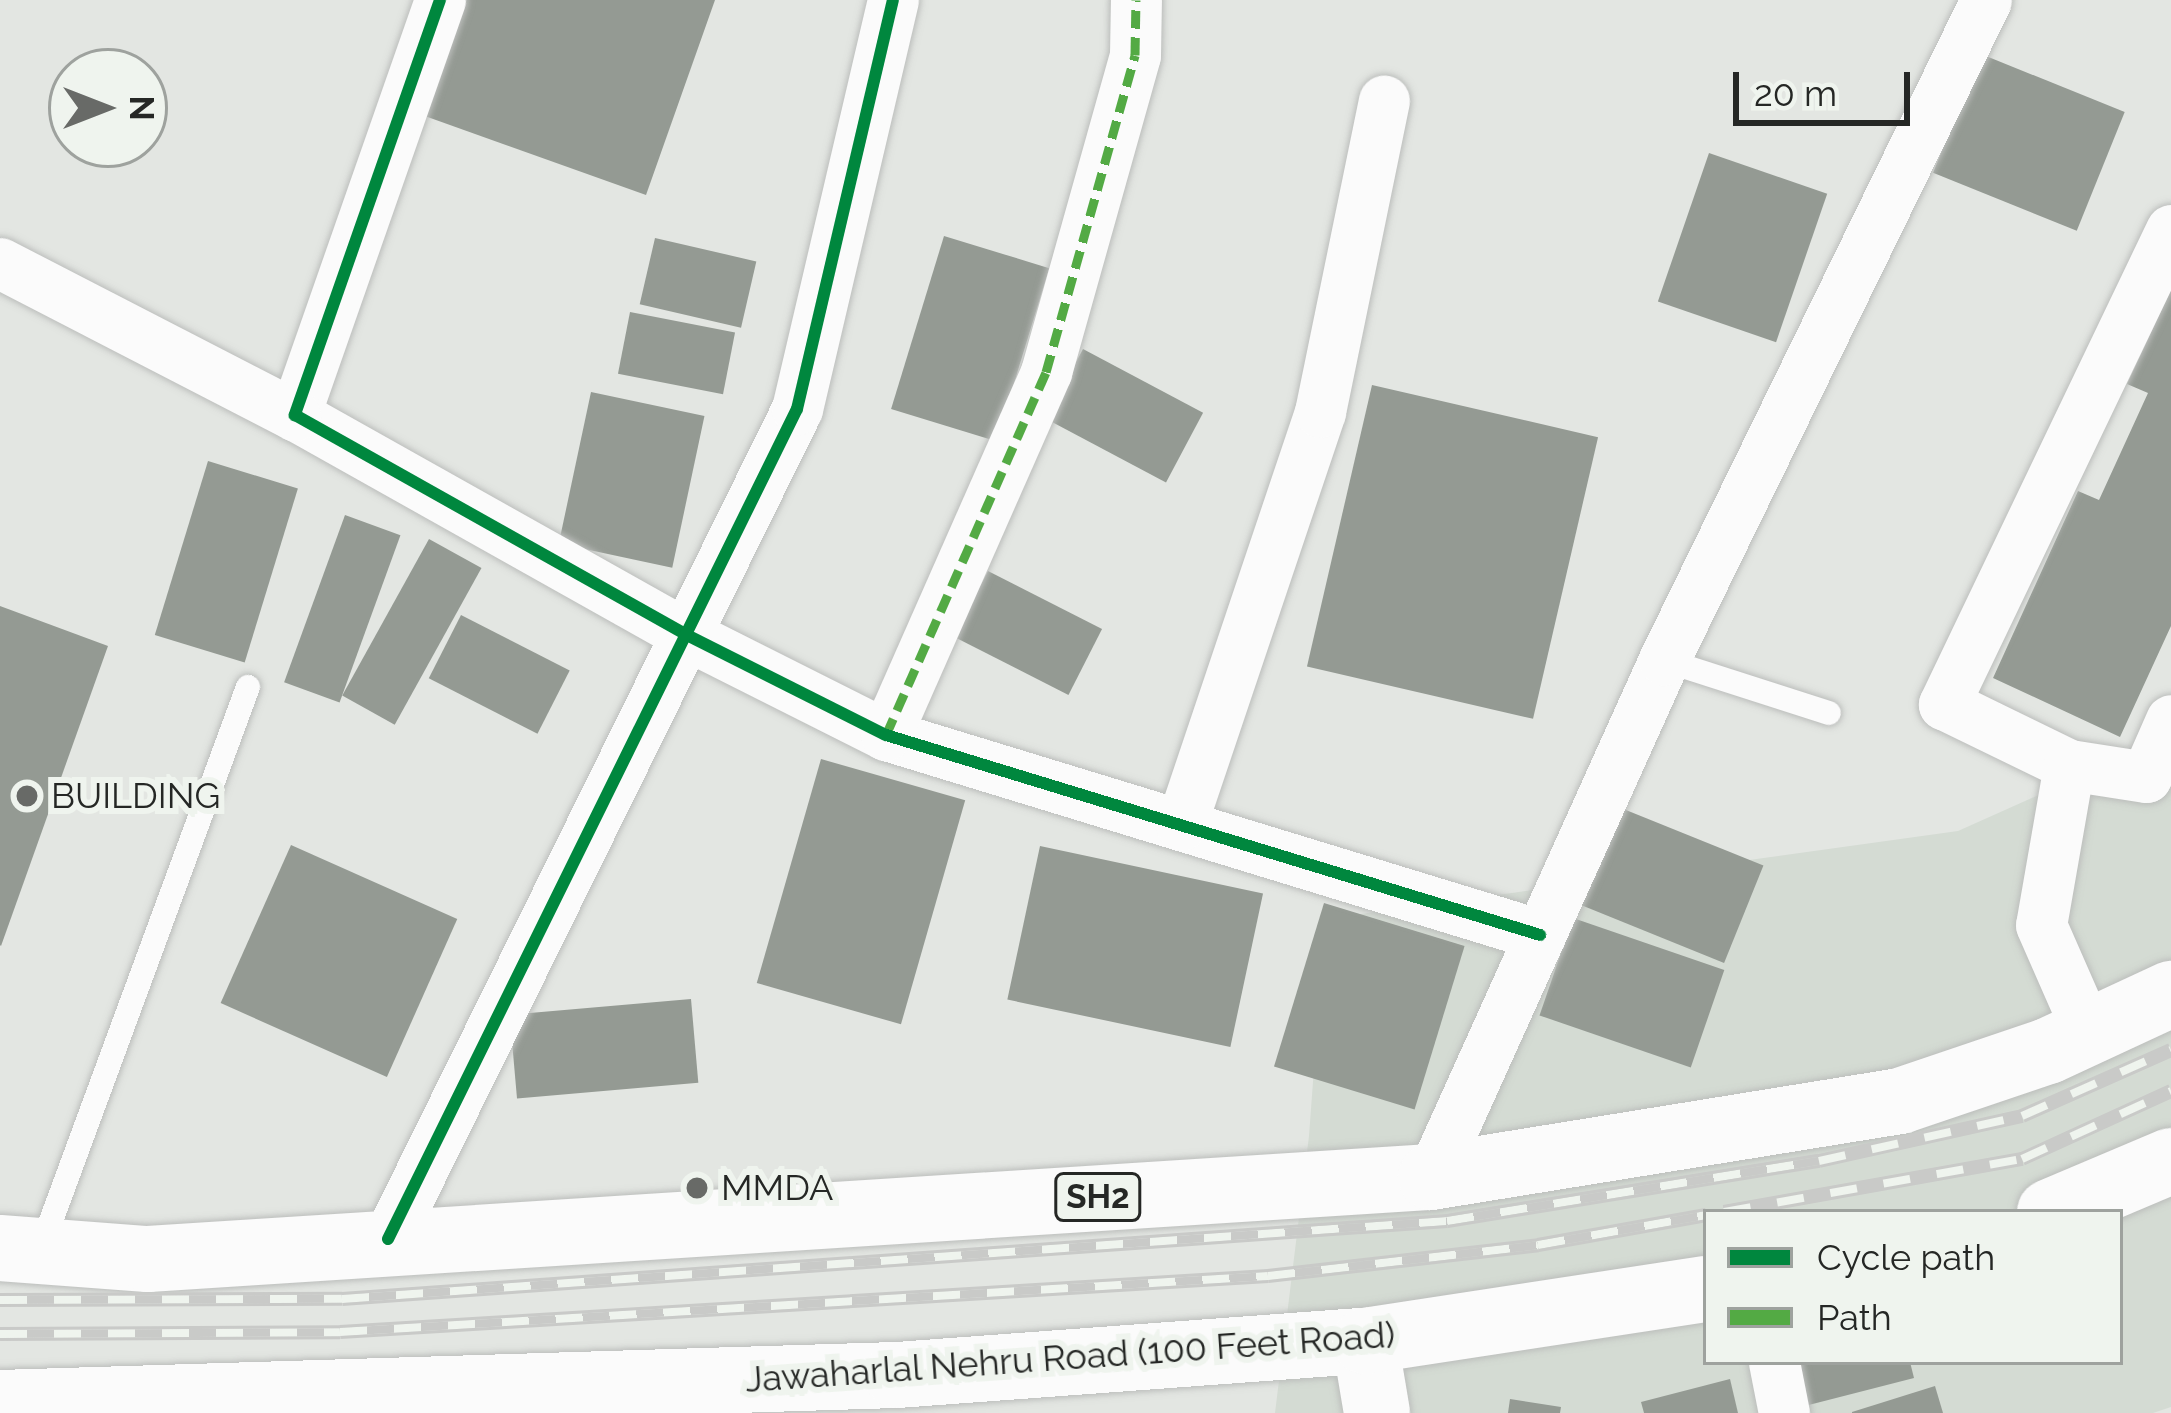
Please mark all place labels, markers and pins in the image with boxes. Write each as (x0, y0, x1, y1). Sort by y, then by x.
place label: BUILDING (51, 774, 220, 818)
marker: BUILDING (14, 783, 40, 809)
place label: MMDA (721, 1166, 833, 1210)
marker: MMDA (684, 1175, 710, 1201)

